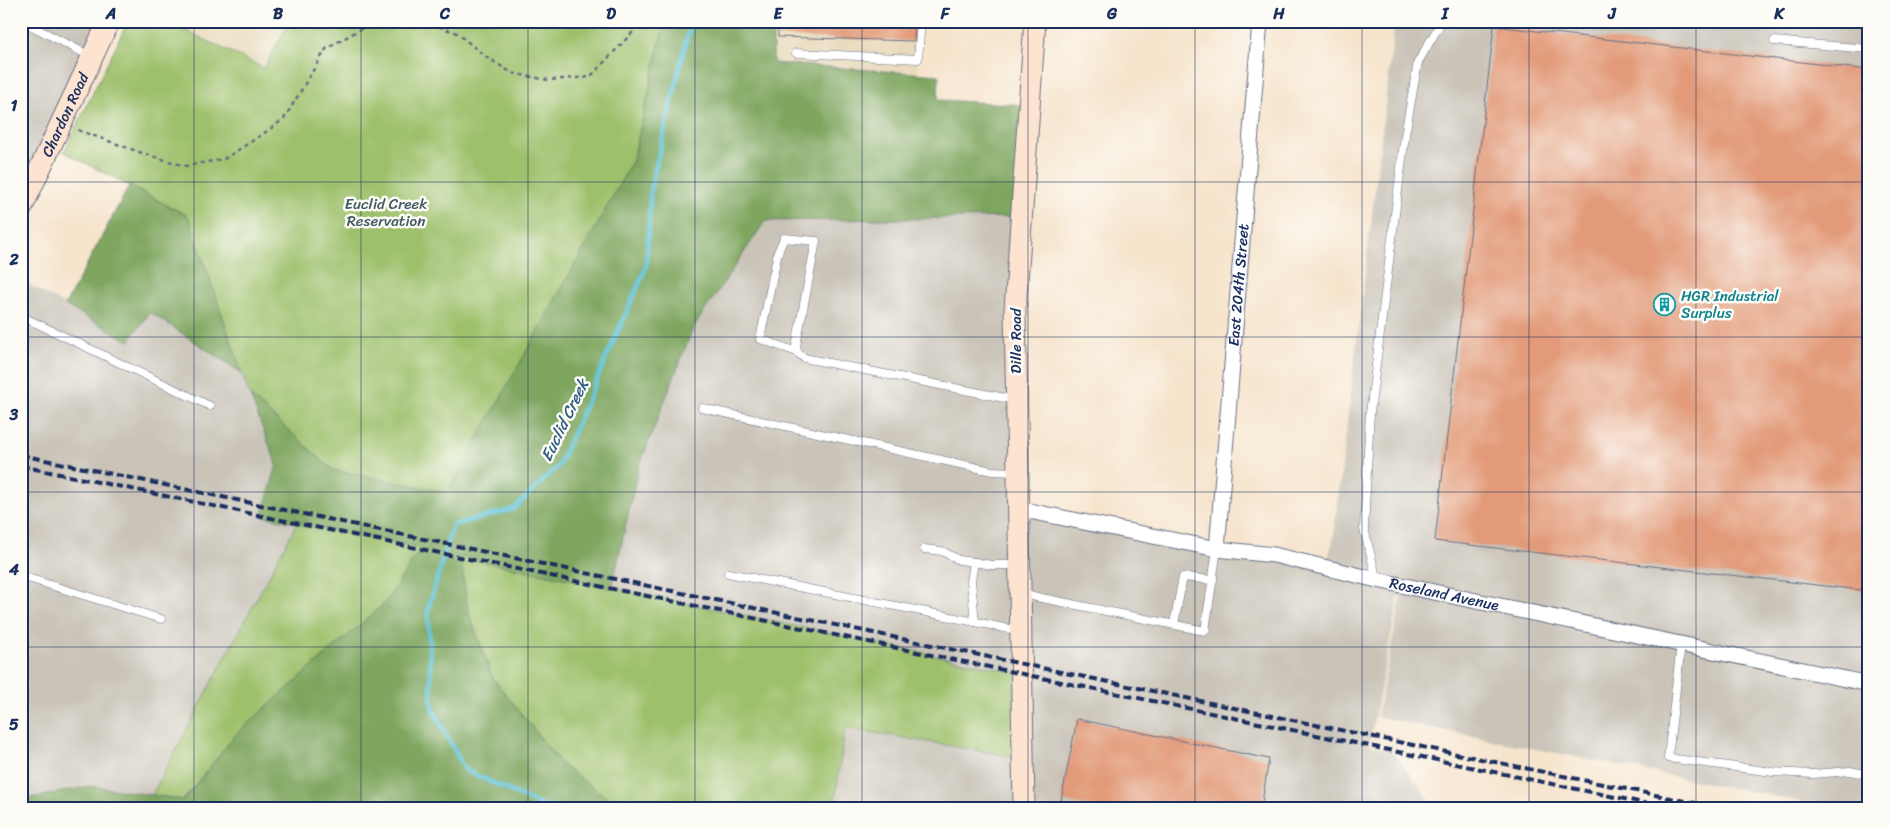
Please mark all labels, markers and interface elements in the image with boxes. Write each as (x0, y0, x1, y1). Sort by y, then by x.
text: A (105, 0, 116, 28)
text: B (273, 0, 284, 28)
text: C (439, 0, 451, 28)
text: D (606, 0, 616, 28)
text: E (774, 0, 784, 28)
text: F (940, 0, 951, 28)
text: G (1106, 0, 1118, 28)
text: H (1272, 0, 1285, 28)
text: I (1441, 0, 1450, 28)
text: J (1607, 0, 1617, 28)
text: K (1773, 0, 1785, 28)
street label: Chardon Road (34, 67, 97, 161)
text: 1 (11, 91, 18, 120)
park label: Euclid Creek Reservation (345, 191, 427, 234)
street label: East 204th Street (1221, 222, 1256, 347)
text: 2 (8, 245, 19, 274)
place label: HGR Industrial Surplus (1681, 283, 1779, 326)
building icon: HGR Industrial Surplus (1653, 293, 1677, 317)
street label: Dille Road (1003, 307, 1029, 374)
water label: Euclid Creek (532, 372, 598, 466)
text: 3 (9, 400, 19, 429)
text: 4 (8, 555, 19, 584)
street label: Roseland Avenue (1387, 570, 1501, 618)
text: 5 (9, 710, 19, 739)

